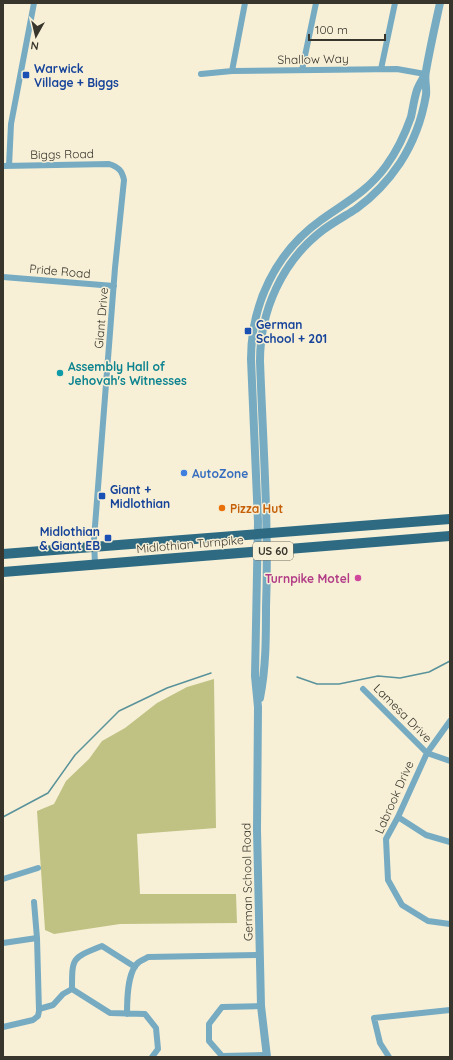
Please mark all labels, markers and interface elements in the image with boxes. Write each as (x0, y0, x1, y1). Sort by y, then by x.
north arrow (16, 16, 56, 56)
scale bar (309, 16, 385, 42)
text: 100 m (315, 22, 348, 37)
text: N (30, 38, 40, 53)
street label: Shallow Way (277, 51, 349, 67)
place label: Warwick Village + Biggs (34, 61, 119, 90)
marker: Warwick Village + Biggs (21, 70, 31, 80)
street label: Biggs Road (30, 146, 94, 162)
street label: Pride Road (29, 261, 91, 281)
street label: Giant Drive (91, 287, 111, 349)
place label: German School + 201 (256, 317, 327, 346)
marker: German School + 201 (243, 326, 253, 336)
place label: Assembly Hall of Jehovah's Witnesses (68, 359, 187, 388)
marker: Assembly Hall of Jehovah's Witnesses (55, 368, 65, 378)
place label: AutoZone (192, 466, 248, 481)
marker: AutoZone (179, 468, 189, 478)
place label: Giant + Midlothian (110, 482, 170, 511)
marker: Giant + Midlothian (97, 491, 107, 501)
place label: Pizza Hut (230, 501, 283, 516)
marker: Pizza Hut (217, 503, 227, 513)
place label: Midlothian & Giant EB (39, 524, 100, 553)
street label: Midlothian Turnpike (136, 532, 244, 556)
marker: Midlothian & Giant EB (103, 533, 113, 543)
road number: US 60 (253, 542, 293, 560)
place label: Turnpike Motel (265, 571, 350, 586)
marker: Turnpike Motel (353, 573, 363, 583)
street label: Lamesa Drive (371, 681, 436, 746)
street label: Labrook Drive (371, 758, 417, 836)
street label: German School Road (238, 823, 256, 941)

